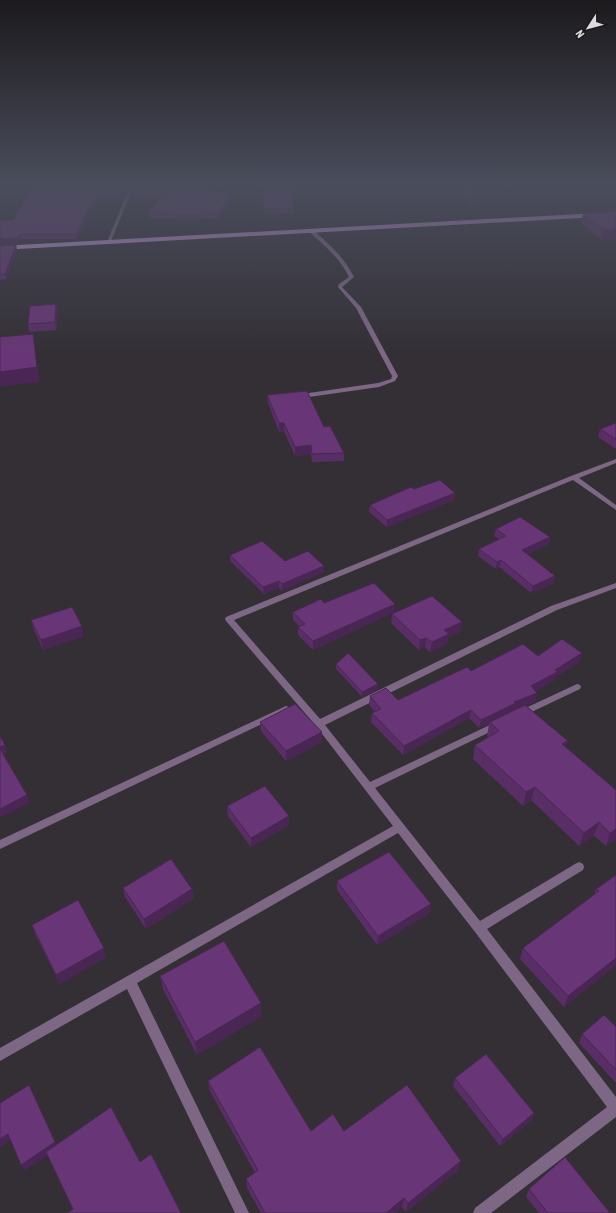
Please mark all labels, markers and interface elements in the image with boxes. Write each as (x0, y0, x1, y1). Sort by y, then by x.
north arrow (568, 8, 608, 48)
text: N (573, 28, 587, 40)

